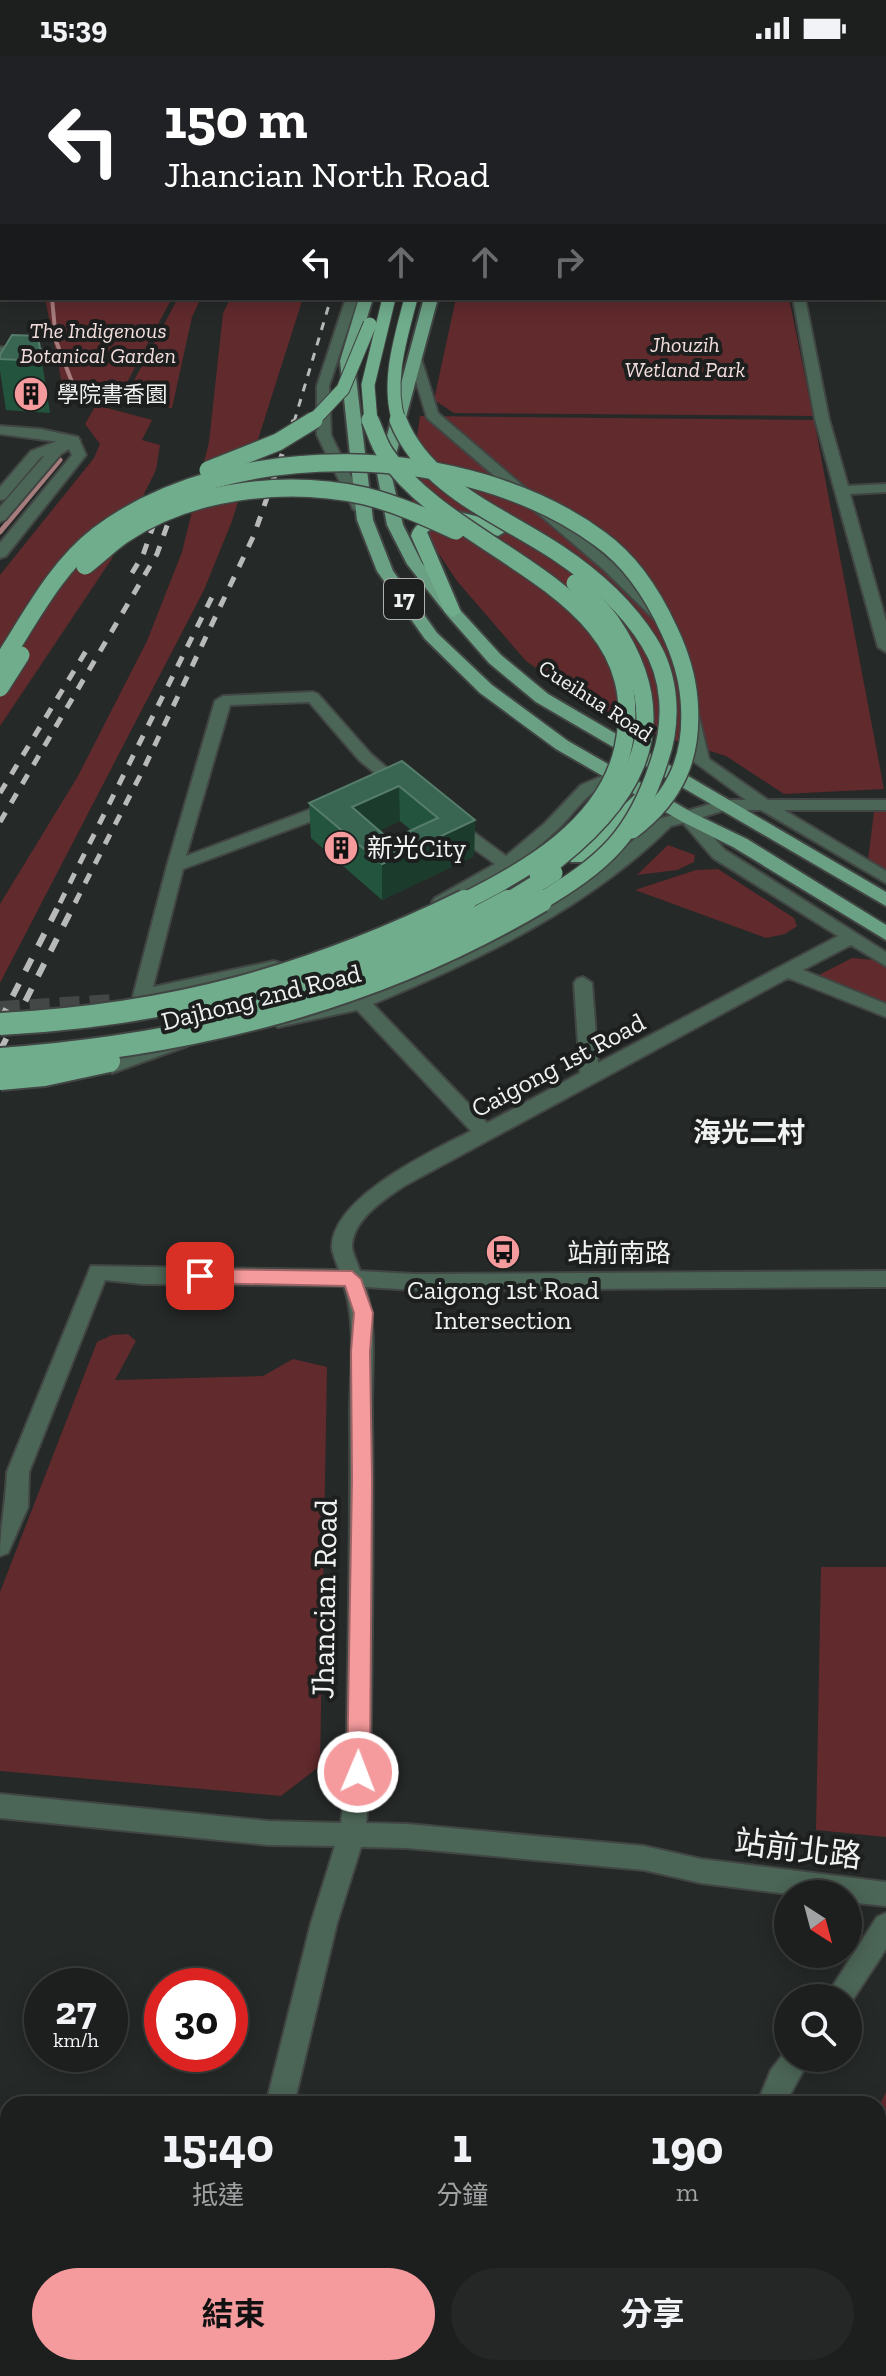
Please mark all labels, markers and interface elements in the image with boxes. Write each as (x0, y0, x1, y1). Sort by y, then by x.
text: 15:39 (40, 10, 107, 46)
text: 150 m (164, 85, 308, 152)
icon: left (32, 88, 136, 192)
text: Jhancian North Road (164, 153, 490, 196)
icon: left (295, 240, 339, 284)
icon: ahead (379, 240, 423, 284)
icon: ahead (463, 240, 507, 284)
icon: right (547, 240, 591, 284)
park label: The Indigenous Botanical Garden (20, 317, 176, 369)
park label: Jhouzih Wetland Park (625, 331, 745, 383)
building icon: 學院書香園 (12, 375, 50, 413)
place label: 學院書香園 (57, 381, 167, 408)
road number: 17 (384, 579, 424, 619)
street label: Cueihua Road (534, 654, 658, 747)
building icon: 新光City (322, 829, 360, 867)
place label: 新光City (367, 832, 467, 864)
street label: Dajhong 2nd Road (158, 957, 364, 1037)
street label: Caigong 1st Road (466, 1006, 650, 1124)
district label: 海光二村 (693, 1116, 805, 1149)
bus stop icon: Caigong 1st Road Intersection (484, 1233, 522, 1271)
street label: 站前南路 (567, 1237, 671, 1269)
pin (166, 1242, 234, 1310)
icon: arrive (178, 1254, 222, 1298)
place label: Caigong 1st Road Intersection (407, 1274, 599, 1336)
street label: Jhancian Road (303, 1498, 345, 1699)
position arrow (316, 1730, 400, 1814)
street label: 站前北路 (732, 1822, 864, 1876)
north arrow (774, 1880, 862, 1968)
map controls (774, 1880, 862, 2072)
speed limit sign: 30 (144, 1968, 248, 2072)
button: search (774, 1984, 862, 2072)
text: 27 (55, 1986, 97, 2034)
text: km/h (53, 2028, 99, 2052)
text: 15:40 (162, 2117, 274, 2174)
text: 1 (453, 2117, 472, 2174)
text: 190 (651, 2119, 724, 2176)
text: m (676, 2176, 698, 2208)
text: 抵達 (192, 2179, 244, 2211)
text: 分鐘 (436, 2179, 488, 2211)
button: 結束 (32, 2268, 435, 2360)
button: 分享 (451, 2268, 854, 2360)

